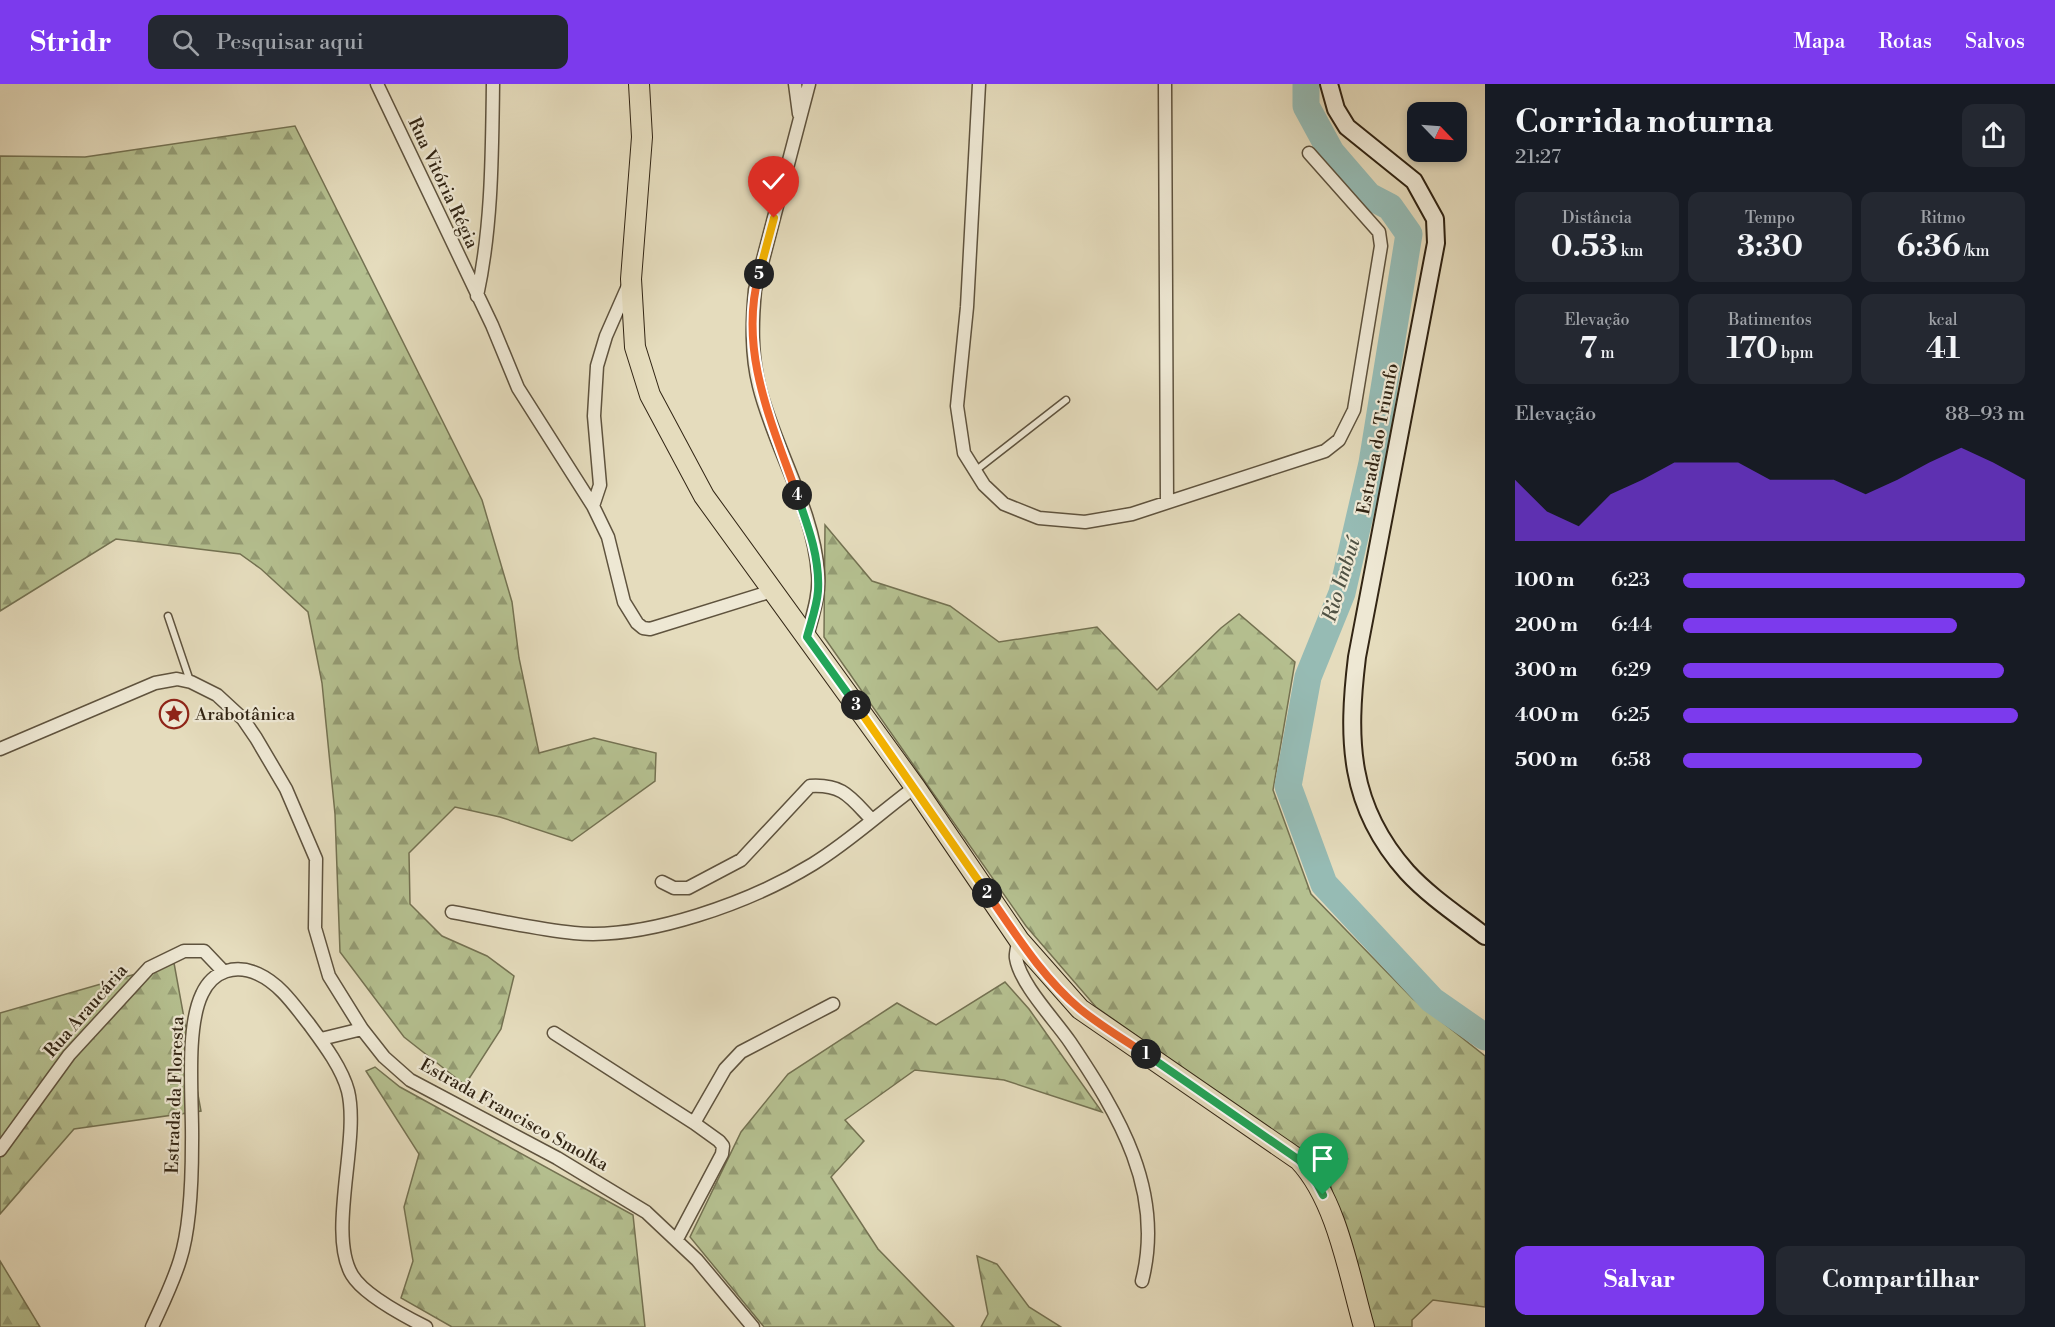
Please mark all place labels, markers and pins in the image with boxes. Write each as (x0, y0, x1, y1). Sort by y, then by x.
pin (748, 156, 799, 218)
pin: 5 (744, 259, 774, 289)
pin: 4 (782, 480, 812, 510)
pin: 3 (841, 690, 871, 720)
place icon: Arabotânica (158, 698, 190, 730)
place label: Arabotânica (194, 703, 296, 726)
pin: 2 (972, 878, 1002, 908)
pin: 1 (1131, 1039, 1161, 1069)
pin (1297, 1133, 1348, 1195)

